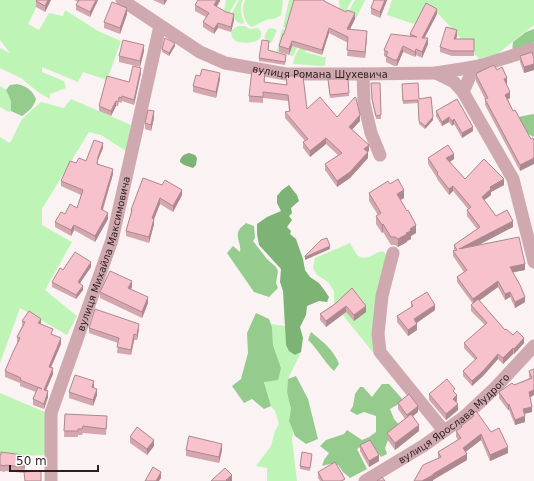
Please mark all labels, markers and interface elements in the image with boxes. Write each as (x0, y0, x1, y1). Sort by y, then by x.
street label: вулиця Романа Шухевича (252, 63, 388, 80)
street label: вулиця Михайла Максимовича (75, 175, 132, 332)
street label: вулиця Ярослава Мудрого (396, 371, 511, 465)
scale bar (10, 447, 98, 473)
text: 50 m (16, 454, 47, 468)

